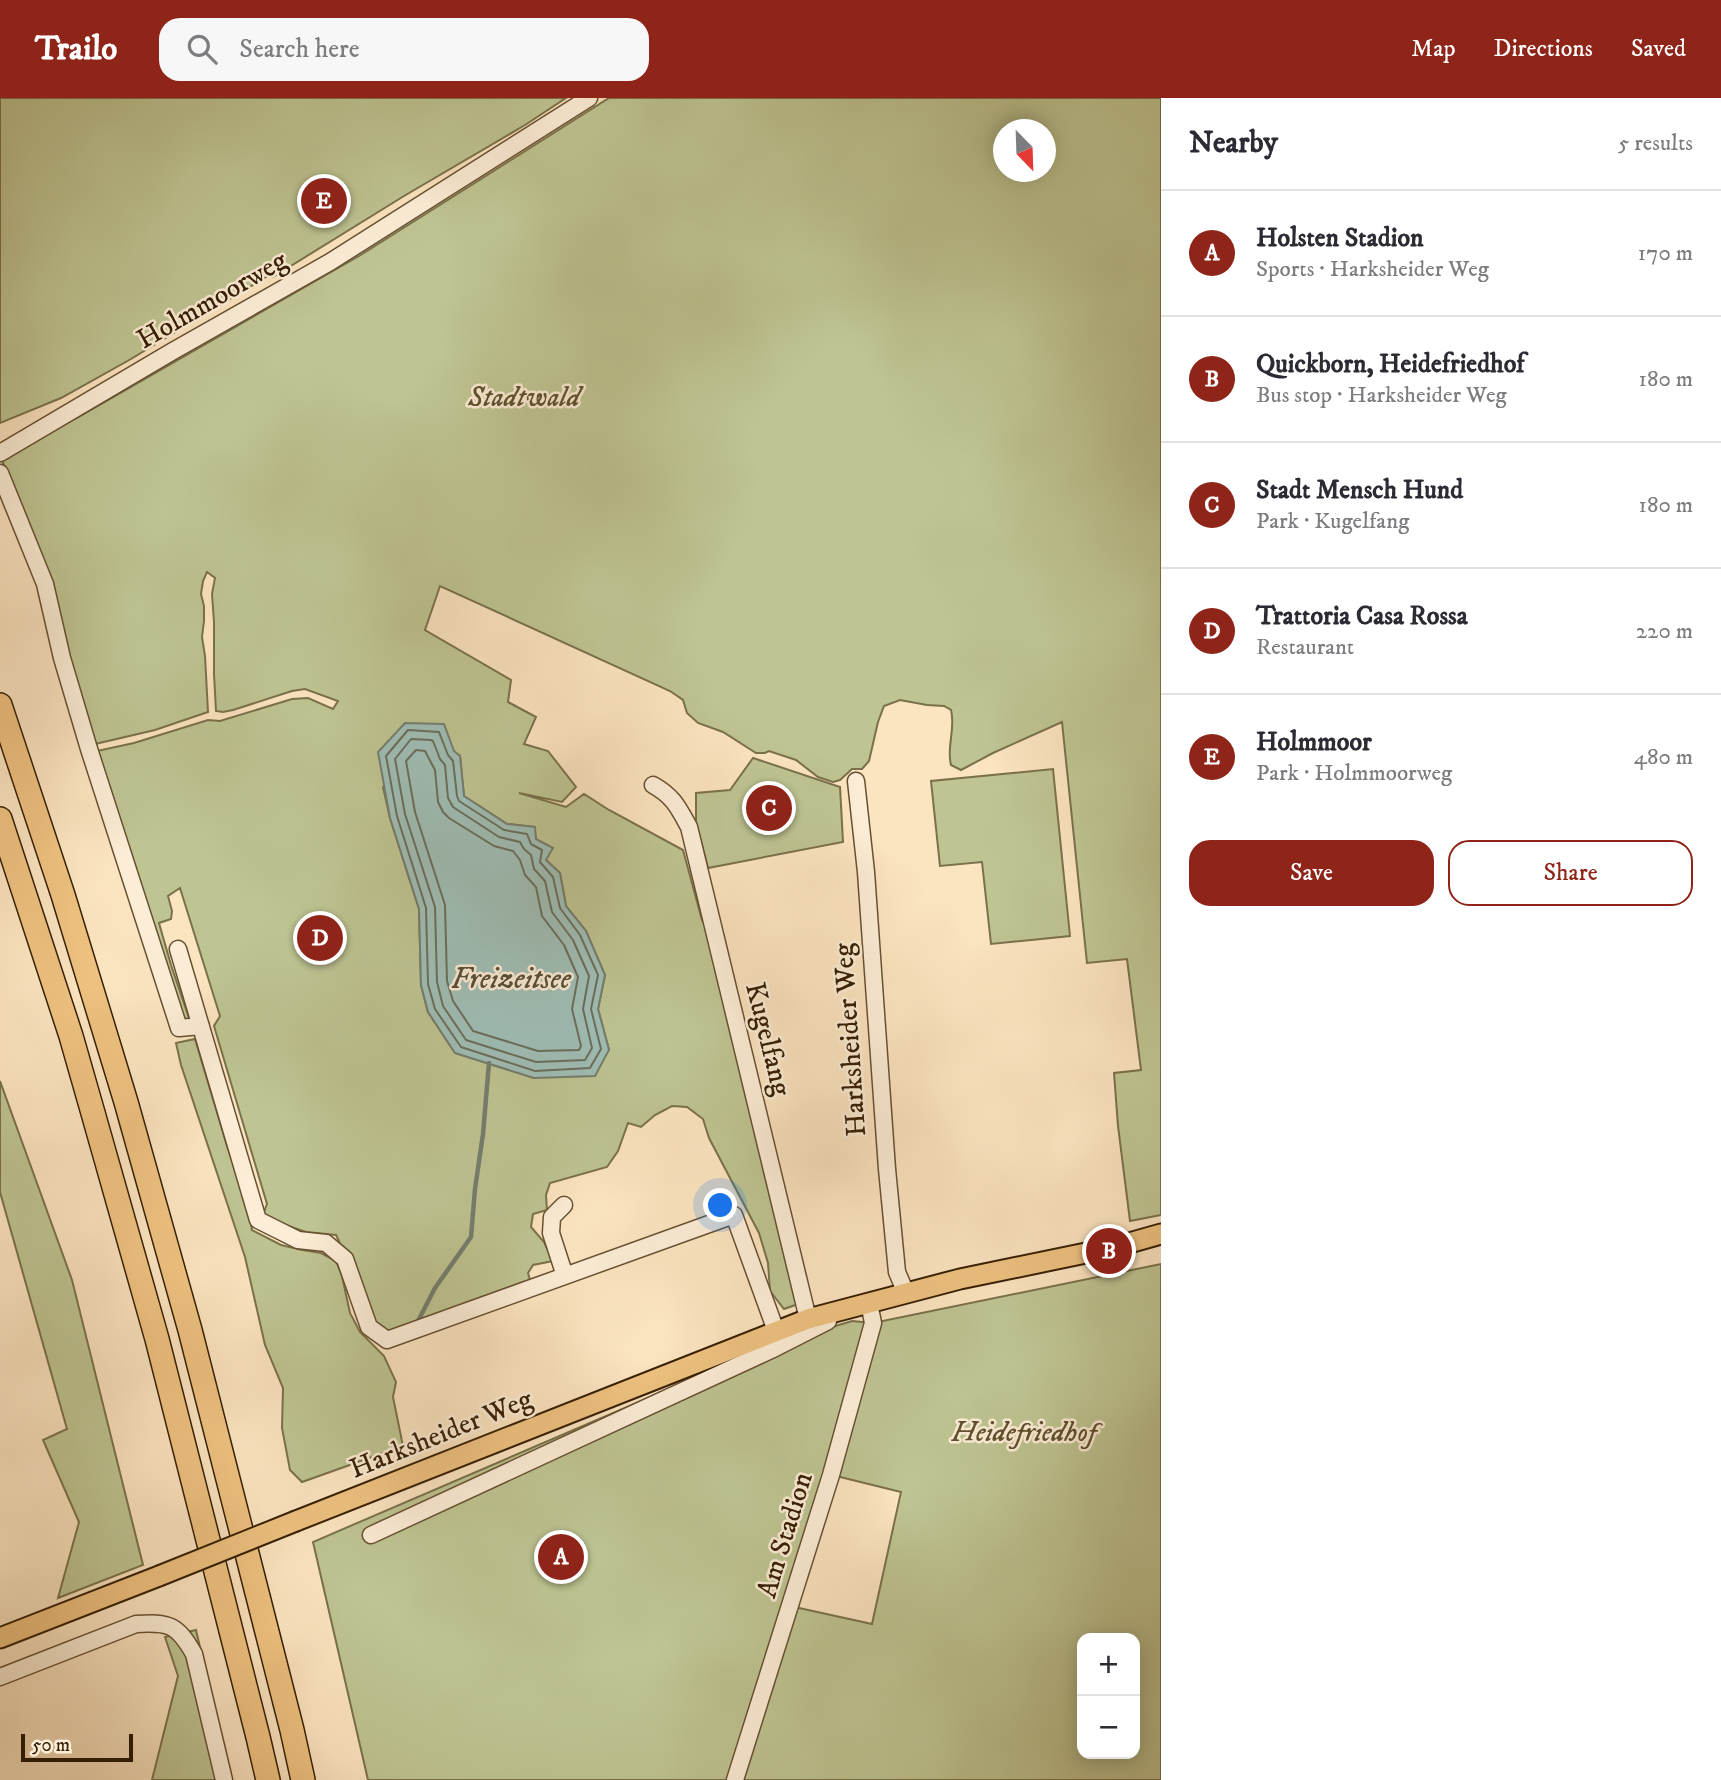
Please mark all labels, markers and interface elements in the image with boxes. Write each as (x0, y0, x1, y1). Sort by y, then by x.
search box (159, 18, 649, 81)
text: Trailo (35, 29, 117, 70)
icon: search (183, 30, 221, 68)
text: Search here (239, 33, 359, 66)
text: Map (1411, 34, 1456, 64)
text: Directions (1494, 34, 1593, 64)
text: Saved (1631, 34, 1686, 64)
north arrow (993, 119, 1056, 182)
text: Nearby (1189, 125, 1278, 162)
text: 5 results (1618, 129, 1693, 158)
pin: E (301, 175, 347, 227)
text: Holsten Stadion (1256, 222, 1424, 255)
text: A (1205, 239, 1219, 268)
text: 170 m (1638, 239, 1693, 268)
street label: Holmmoorweg (131, 243, 294, 357)
text: Sports · Harksheider Weg (1256, 255, 1489, 284)
text: Quickborn, Heidefriedhof (1256, 348, 1525, 381)
text: B (1205, 365, 1219, 394)
text: 180 m (1638, 365, 1693, 394)
park label: Stadtwald (467, 380, 584, 415)
text: Bus stop · Harksheider Weg (1256, 381, 1507, 410)
text: Stadt Mensch Hund (1256, 474, 1463, 507)
text: C (1204, 491, 1220, 520)
text: 180 m (1638, 491, 1693, 520)
text: Park · Kugelfang (1256, 507, 1409, 536)
text: Trattoria Casa Rossa (1256, 600, 1468, 633)
text: D (1203, 617, 1221, 646)
text: 220 m (1636, 617, 1693, 646)
text: Restaurant (1256, 633, 1354, 662)
text: Holmmoor (1256, 726, 1372, 759)
text: E (1204, 743, 1220, 772)
text: 480 m (1634, 743, 1693, 772)
text: Park · Holmmoorweg (1256, 759, 1452, 788)
pin: C (746, 782, 792, 834)
button: Save (1189, 840, 1434, 906)
button: Share (1448, 840, 1693, 906)
pin: D (297, 912, 343, 964)
street label: Harksheider Weg (826, 942, 874, 1138)
water label: Freizeitsee (451, 961, 572, 998)
street label: Kugelfang (737, 979, 799, 1100)
your location (703, 1188, 737, 1222)
pin: B (1086, 1225, 1132, 1277)
street label: Harksheider Weg (345, 1381, 538, 1487)
park label: Heidefriedhof (951, 1415, 1103, 1450)
street label: Am Stadion (749, 1467, 821, 1602)
pin: A (538, 1531, 584, 1583)
map controls (1077, 1633, 1140, 1759)
button: + (1077, 1633, 1140, 1696)
button: − (1077, 1696, 1140, 1759)
scale bar (21, 1731, 133, 1763)
text: 50 m (32, 1734, 70, 1757)

